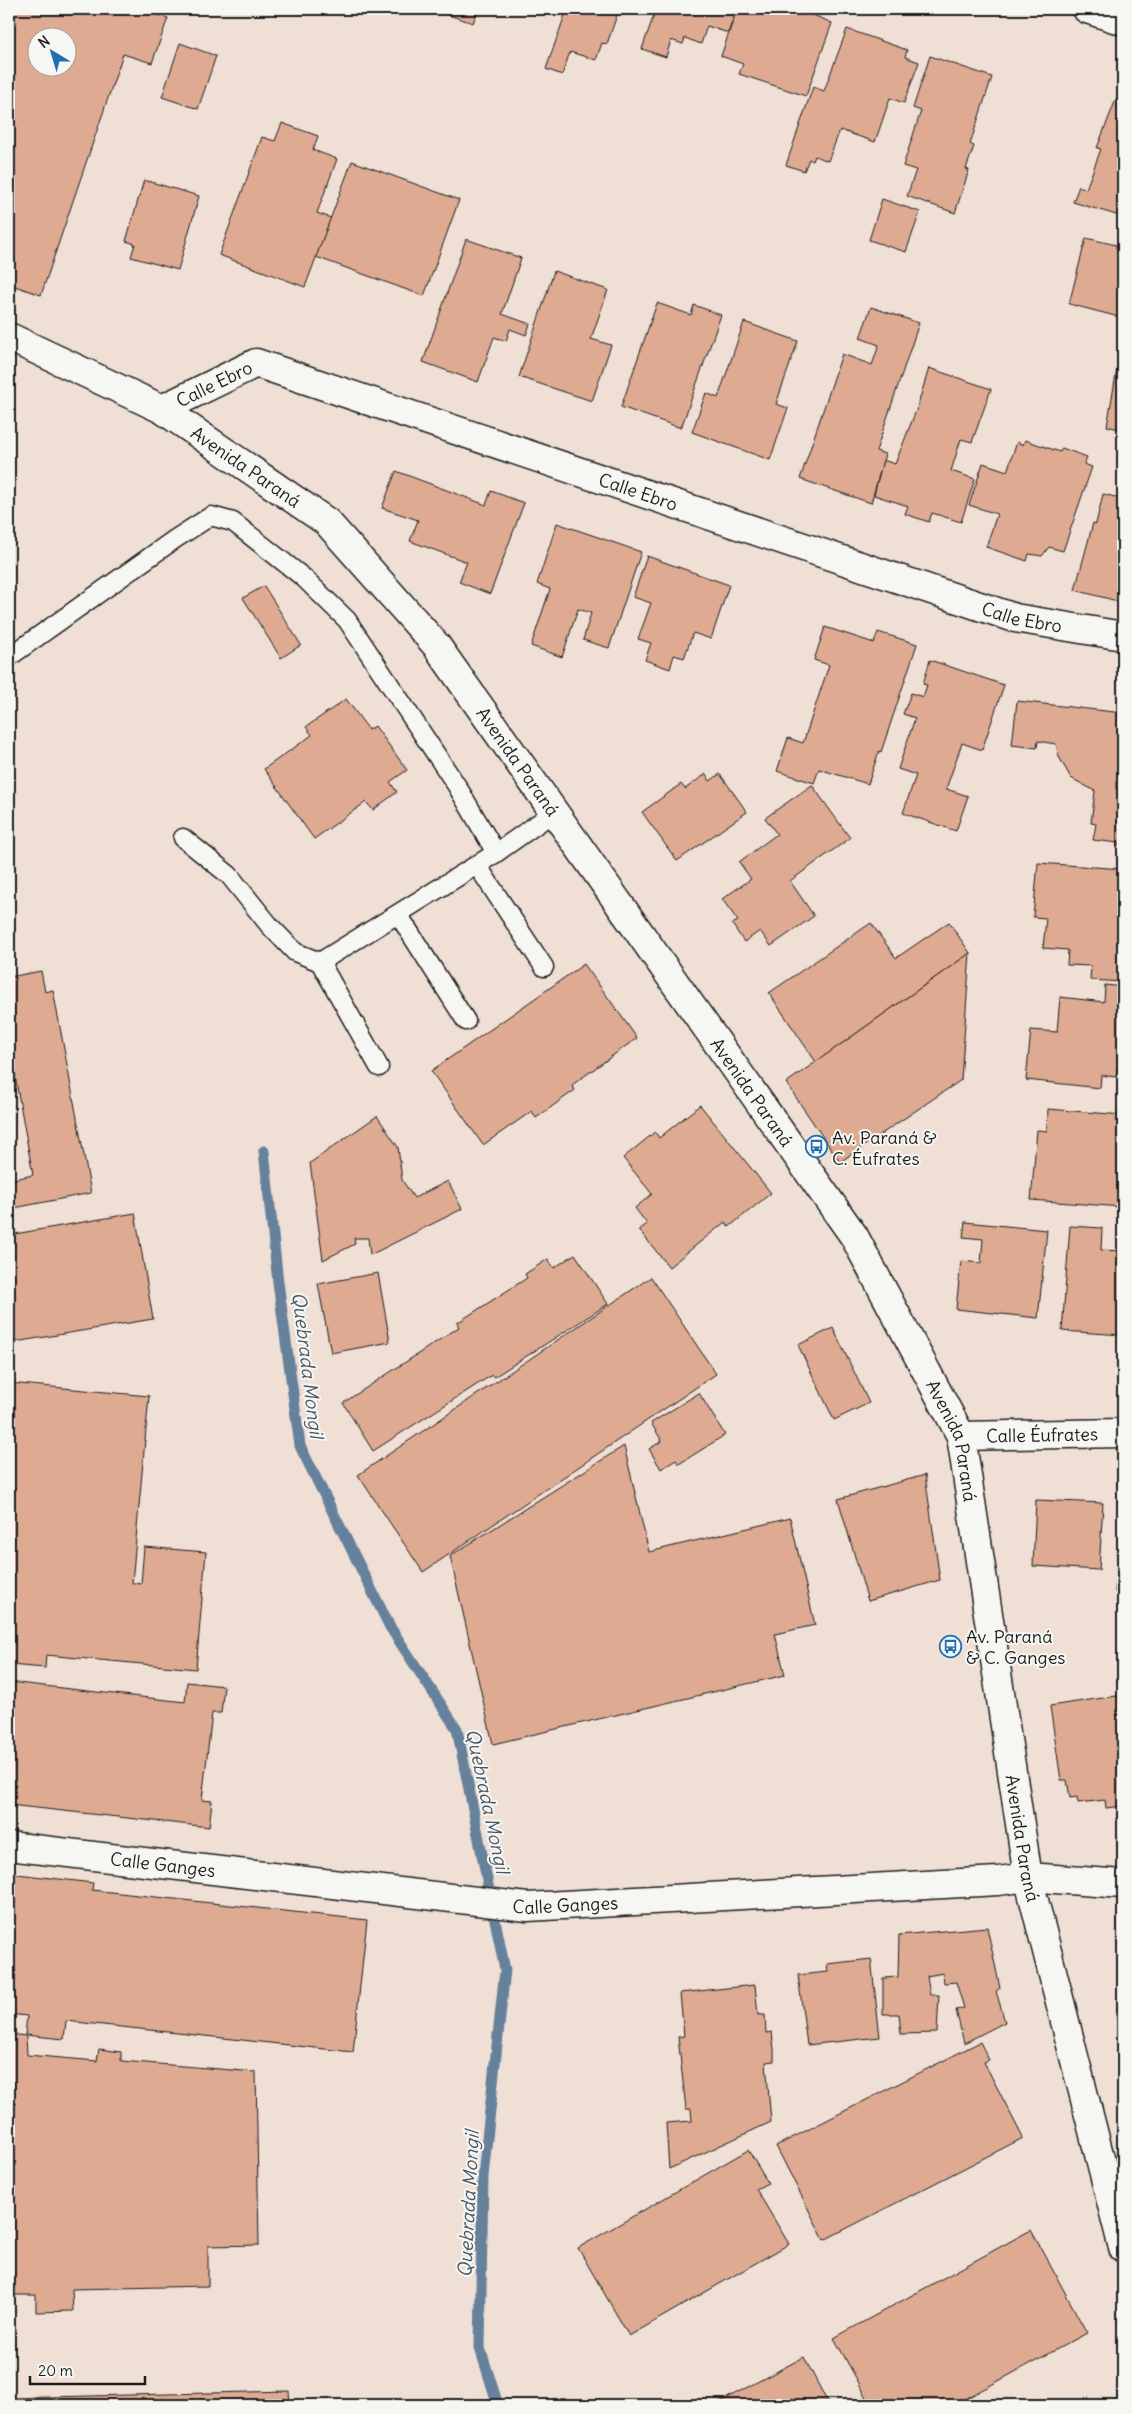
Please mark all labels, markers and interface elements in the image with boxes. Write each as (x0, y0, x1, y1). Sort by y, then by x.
north arrow (28, 28, 78, 78)
text: N (35, 32, 53, 52)
street label: Calle Ebro (172, 355, 256, 412)
street label: Avenida Paraná (187, 421, 306, 512)
street label: Calle Ebro (596, 468, 681, 515)
street label: Calle Ebro (979, 596, 1064, 637)
street label: Avenida Paraná (472, 702, 565, 820)
street label: Avenida Paraná (706, 1033, 799, 1151)
place label: Av. Paraná & C. Éufrates (832, 1126, 937, 1170)
bus stop icon: Av. Paraná & C. Éufrates (804, 1135, 828, 1159)
water label: Quebrada Mongil (287, 1291, 329, 1442)
street label: Avenida Paraná (921, 1376, 982, 1503)
street label: Calle Éufrates (986, 1422, 1098, 1447)
place label: Av. Paraná & C. Ganges (966, 1625, 1066, 1669)
bus stop icon: Av. Paraná & C. Ganges (938, 1634, 962, 1658)
water label: Quebrada Mongil (461, 1727, 516, 1878)
street label: Avenida Paraná (1001, 1773, 1045, 1904)
street label: Calle Ganges (109, 1847, 217, 1882)
street label: Calle Ganges (511, 1890, 619, 1919)
water label: Quebrada Mongil (452, 2127, 484, 2278)
scale bar (30, 2354, 145, 2386)
text: 20 m (38, 2361, 73, 2380)

